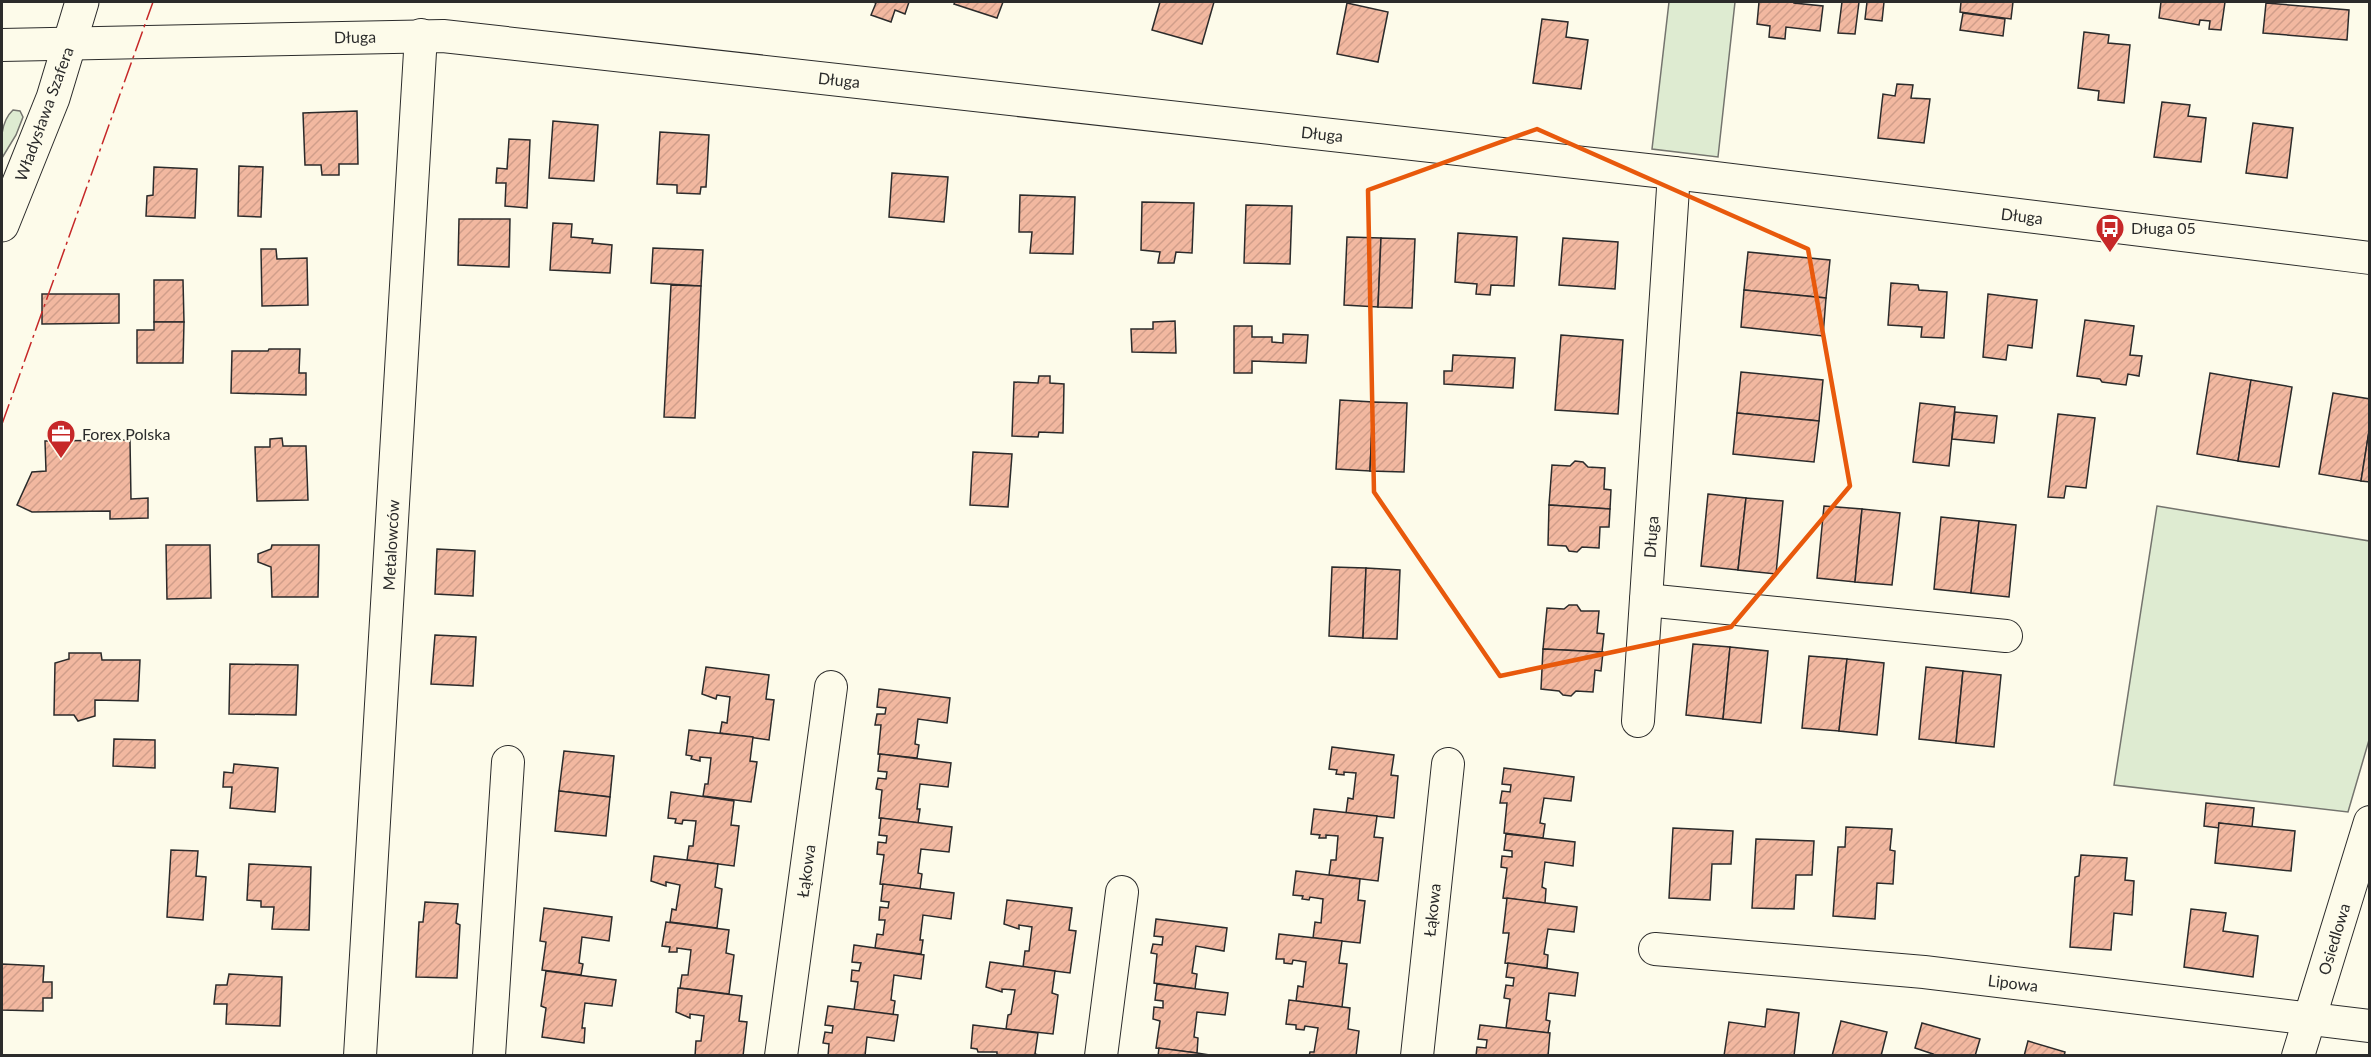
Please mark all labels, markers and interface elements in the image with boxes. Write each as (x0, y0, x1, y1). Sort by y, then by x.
street label: Długa (334, 27, 376, 46)
street label: Władysława Szafera (10, 44, 77, 184)
street label: Długa (817, 68, 861, 91)
street label: Długa (1300, 122, 1344, 145)
street label: Długa (2000, 204, 2044, 228)
bus stop icon: Długa 05 (2094, 212, 2126, 254)
place label: Długa 05 (2131, 218, 2196, 237)
office icon: Forex Polska (45, 418, 77, 460)
place label: Forex Polska (82, 424, 170, 443)
street label: Metalowców (379, 499, 402, 591)
street label: Długa (1640, 515, 1661, 559)
street label: Łąkowa (792, 843, 819, 899)
street label: Łąkowa (1419, 882, 1444, 938)
street label: Osiedlowa (2314, 901, 2353, 977)
street label: Lipowa (1987, 970, 2039, 995)

